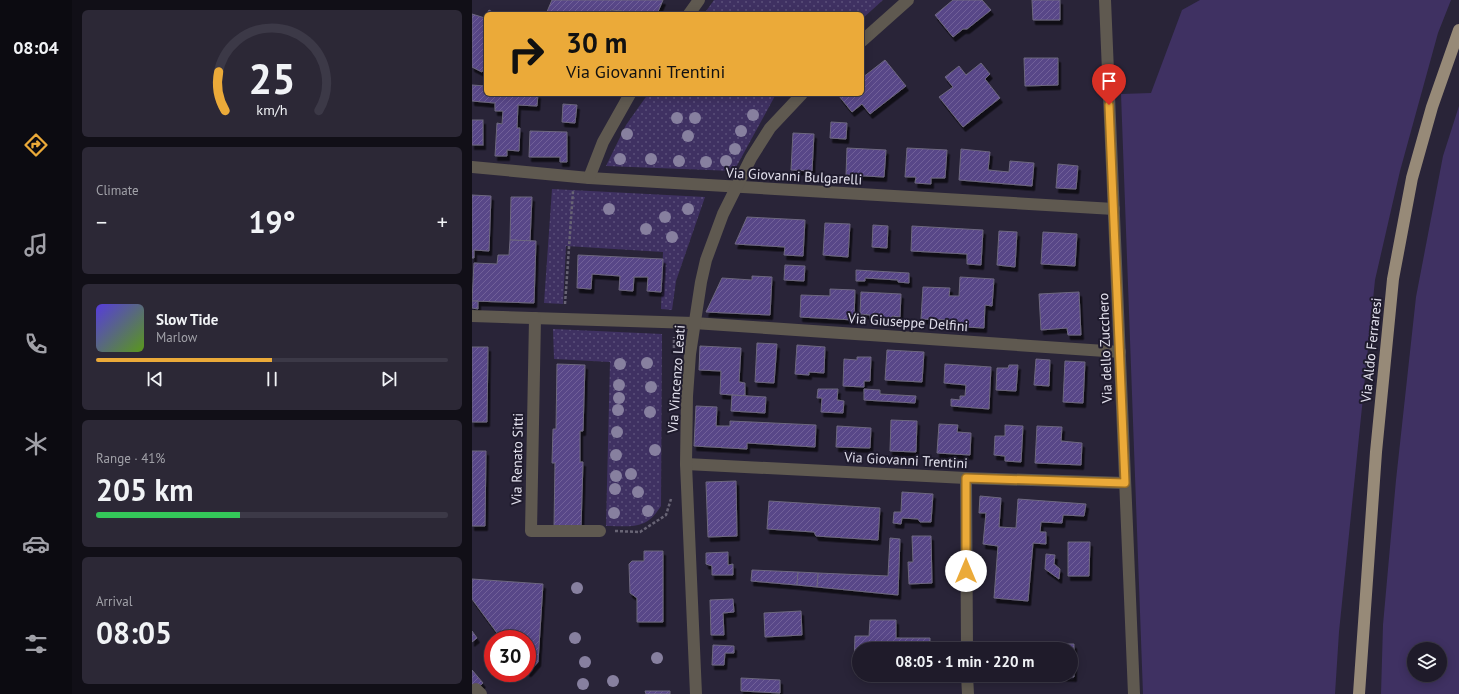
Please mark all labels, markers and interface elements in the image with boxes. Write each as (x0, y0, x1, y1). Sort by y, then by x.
text: 30 m (566, 24, 627, 61)
icon: right (500, 28, 552, 80)
text: 08:04 (13, 36, 59, 59)
text: 25 (248, 52, 296, 105)
text: Via Giovanni Trentini (566, 60, 725, 83)
pin (1092, 64, 1126, 105)
icon: arrive (1098, 70, 1120, 92)
text: km/h (256, 100, 288, 119)
icon: directions (22, 131, 50, 159)
street label: Via Giovanni Bulgarelli (724, 163, 863, 189)
text: Climate (96, 182, 139, 199)
text: 19° (248, 202, 296, 241)
text: − (96, 208, 107, 236)
text: + (437, 208, 448, 236)
icon: music (22, 231, 50, 259)
street label: Via dello Zucchero (1094, 293, 1116, 404)
street label: Via Aldo Ferraresi (1356, 297, 1385, 404)
street label: Via Giuseppe Delfini (846, 309, 969, 335)
text: Slow Tide (156, 310, 218, 329)
street label: Via Vincenzo Leati (663, 324, 689, 435)
text: Marlow (156, 329, 197, 346)
icon: phone (22, 330, 50, 358)
icon: previous (144, 368, 166, 390)
icon: pause (261, 368, 283, 390)
icon: next (378, 368, 400, 390)
street label: Via Renato Sitti (507, 413, 527, 506)
icon: climate (22, 430, 50, 458)
street label: Via Giovanni Trentini (843, 448, 968, 472)
text: Range · 41% (96, 450, 165, 467)
text: 205 km (96, 470, 194, 509)
icon: car (22, 530, 50, 558)
position arrow (945, 550, 987, 592)
text: Arrival (96, 593, 132, 610)
text: 08:05 (96, 613, 172, 652)
icon: filters (22, 630, 50, 658)
speed limit sign: 30 (484, 630, 536, 682)
map controls (1407, 642, 1447, 682)
button: layers (1407, 642, 1447, 682)
text: 08:05 · 1 min · 220 m (896, 652, 1034, 671)

